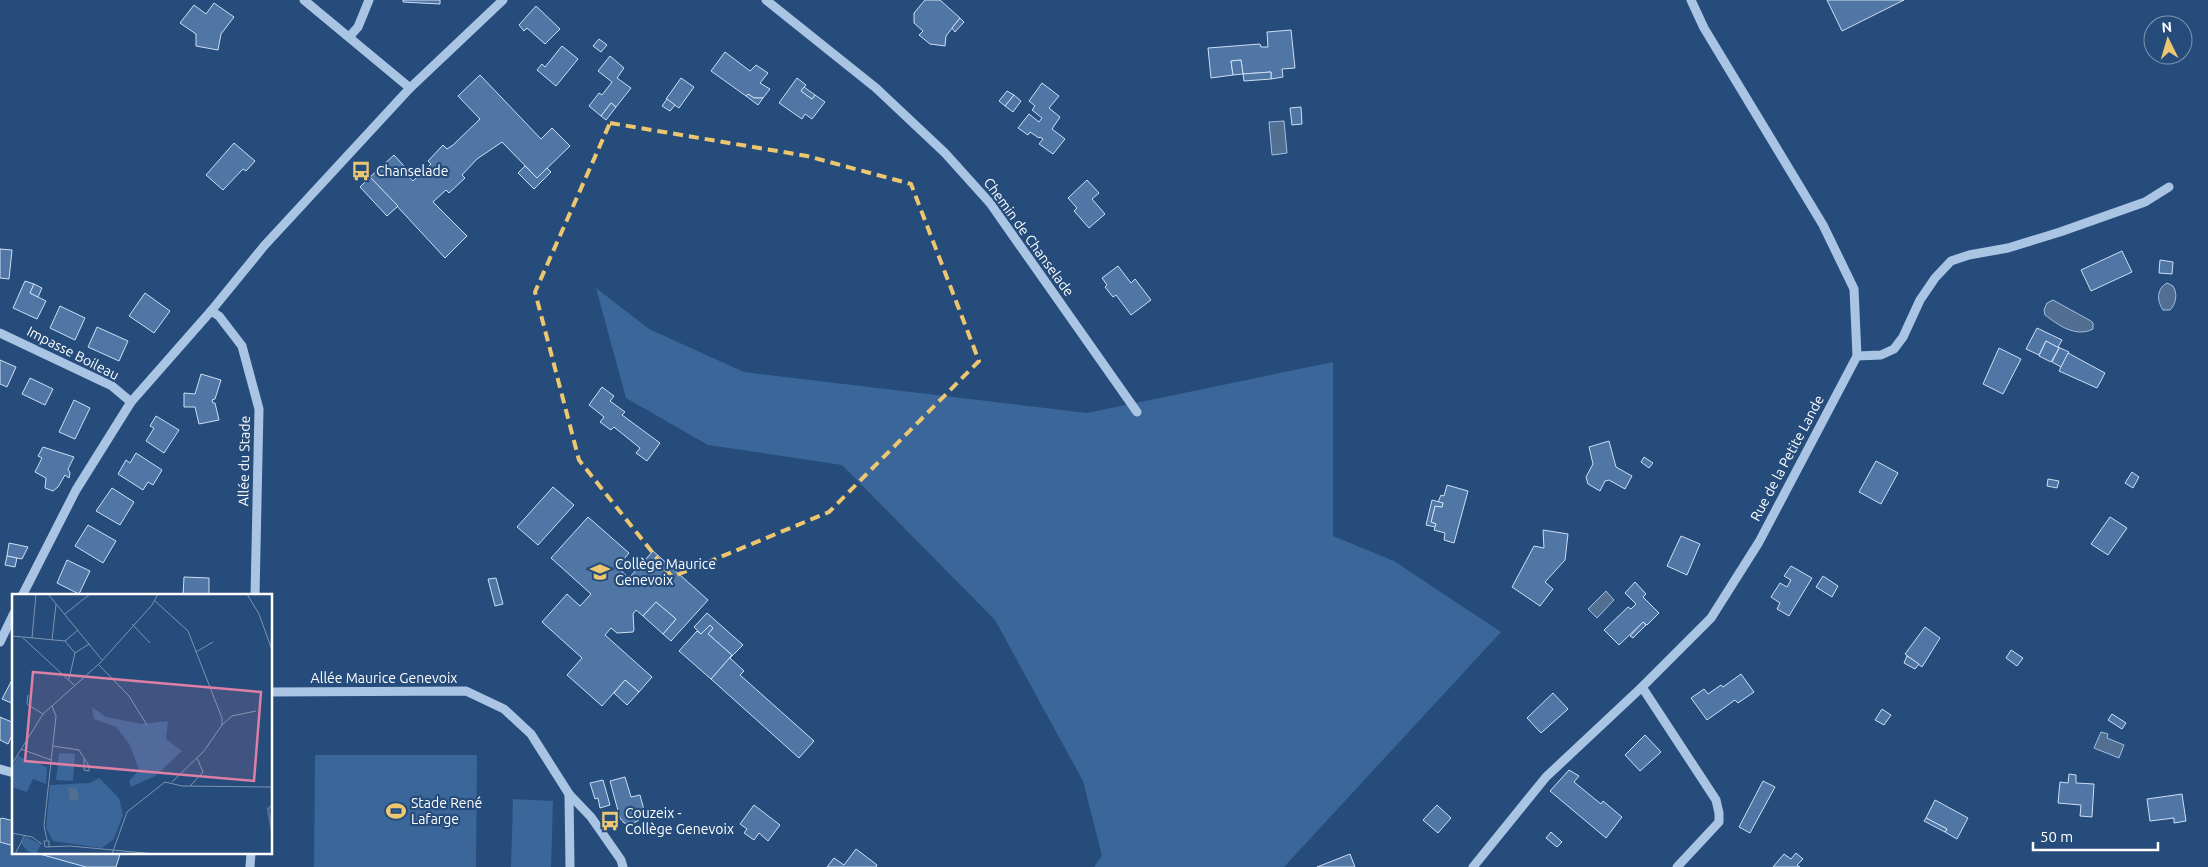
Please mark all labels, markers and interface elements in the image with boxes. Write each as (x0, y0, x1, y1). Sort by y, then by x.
north arrow (2143, 15, 2193, 65)
text: N (2161, 19, 2173, 35)
bus stop icon: Chanselade (350, 160, 372, 182)
place label: Chanselade (376, 163, 448, 179)
street label: Chemin de Chanselade (981, 175, 1077, 299)
street label: Impasse Boileau (24, 323, 122, 383)
street label: Rue de la Petite Lande (1747, 392, 1827, 524)
street label: Allée du Stade (235, 416, 253, 506)
place label: Collège Maurice Genevoix (615, 556, 716, 588)
school or university icon: Collège Maurice Genevoix (589, 561, 611, 583)
inset map (12, 594, 272, 854)
street label: Allée Maurice Genevoix (311, 670, 457, 686)
place label: Stade René Lafarge (411, 795, 482, 827)
sports icon: Stade René Lafarge (385, 800, 407, 822)
place label: Couzeix - Collège Genevoix (625, 805, 734, 837)
bus stop icon: Couzeix - Collège Genevoix (599, 810, 621, 832)
scale bar (2033, 820, 2158, 852)
text: 50 m (2040, 828, 2073, 845)

